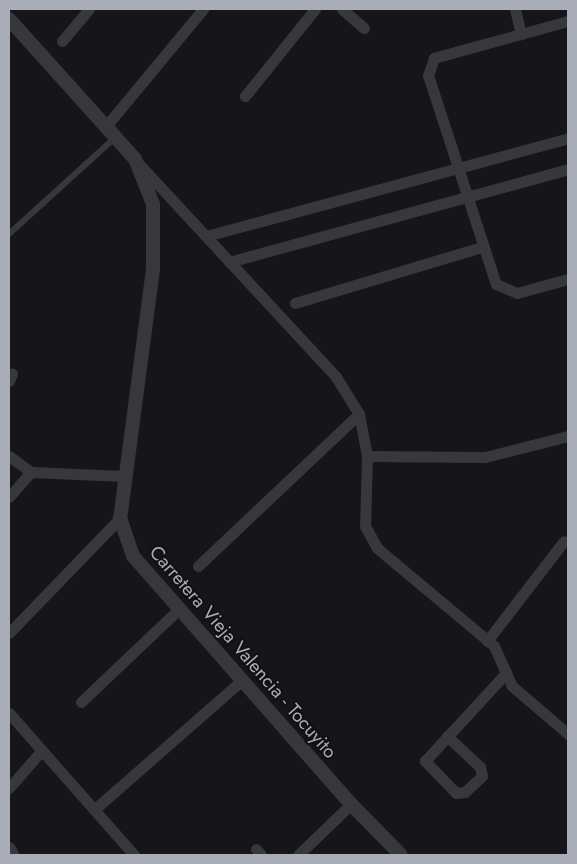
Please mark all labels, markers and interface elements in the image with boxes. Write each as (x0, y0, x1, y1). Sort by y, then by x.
street label: Carretera Vieja Valencia - Tocuyito (144, 541, 342, 763)

